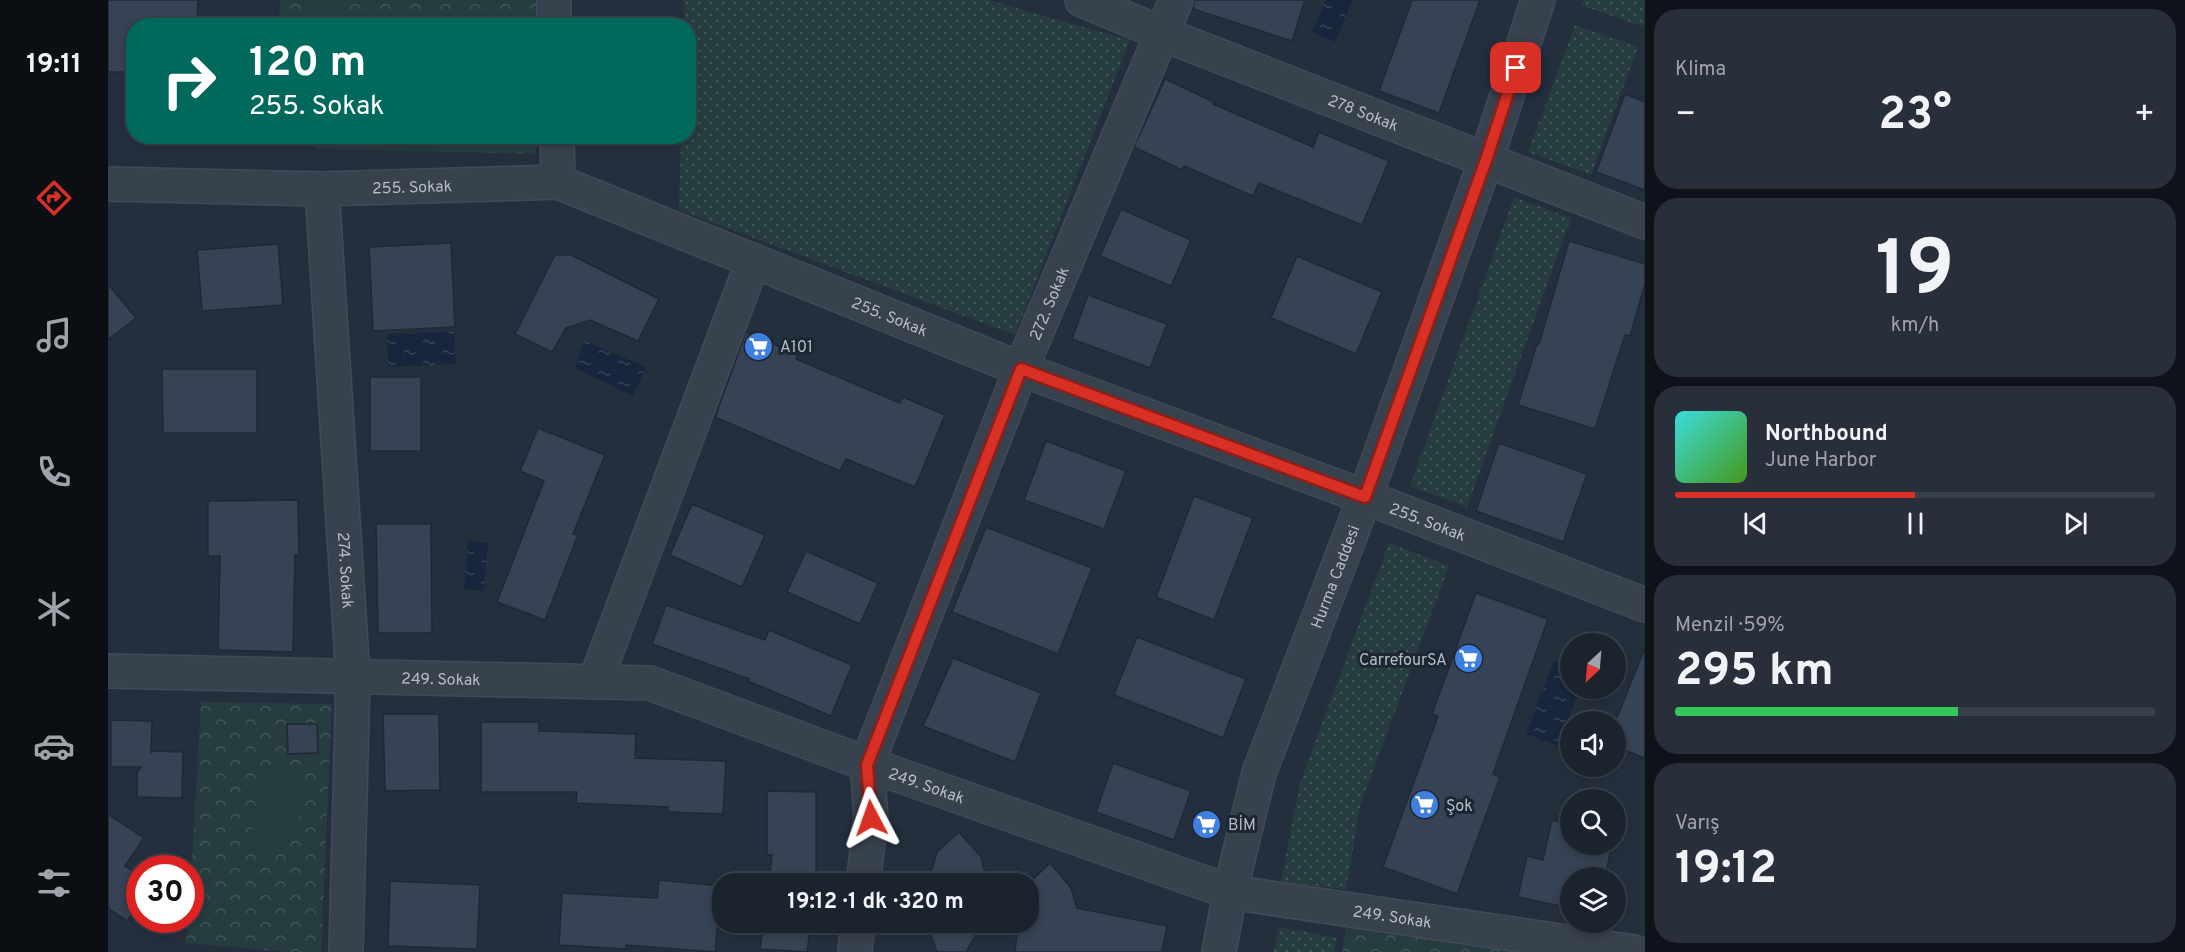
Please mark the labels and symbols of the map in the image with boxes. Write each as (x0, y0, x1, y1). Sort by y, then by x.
pin (1490, 42, 1541, 93)
street label: 278 Sokak (1324, 91, 1401, 137)
street label: 255. Sokak (372, 177, 452, 200)
street label: 272. Sokak (1026, 264, 1075, 344)
street label: 255. Sokak (848, 294, 930, 342)
supermarket icon: A101 (743, 330, 775, 362)
place label: A101 (780, 338, 813, 358)
street label: 255. Sokak (1386, 499, 1468, 547)
street label: Hurma Caddesi (1307, 523, 1365, 632)
street label: 274. Sokak (332, 531, 357, 609)
north arrow (1560, 633, 1626, 699)
supermarket icon: CarrefourSA (1452, 643, 1484, 675)
place label: CarrefourSA (1359, 651, 1447, 671)
street label: 249. Sokak (401, 669, 481, 691)
street label: 249. Sokak (885, 764, 967, 810)
position arrow (839, 786, 903, 850)
supermarket icon: Şok (1409, 789, 1441, 821)
place label: Şok (1446, 797, 1473, 817)
supermarket icon: BİM (1191, 808, 1223, 840)
place label: BİM (1228, 815, 1256, 836)
speed limit sign: 30 (126, 855, 204, 933)
street label: 249. Sokak (1351, 902, 1433, 934)

